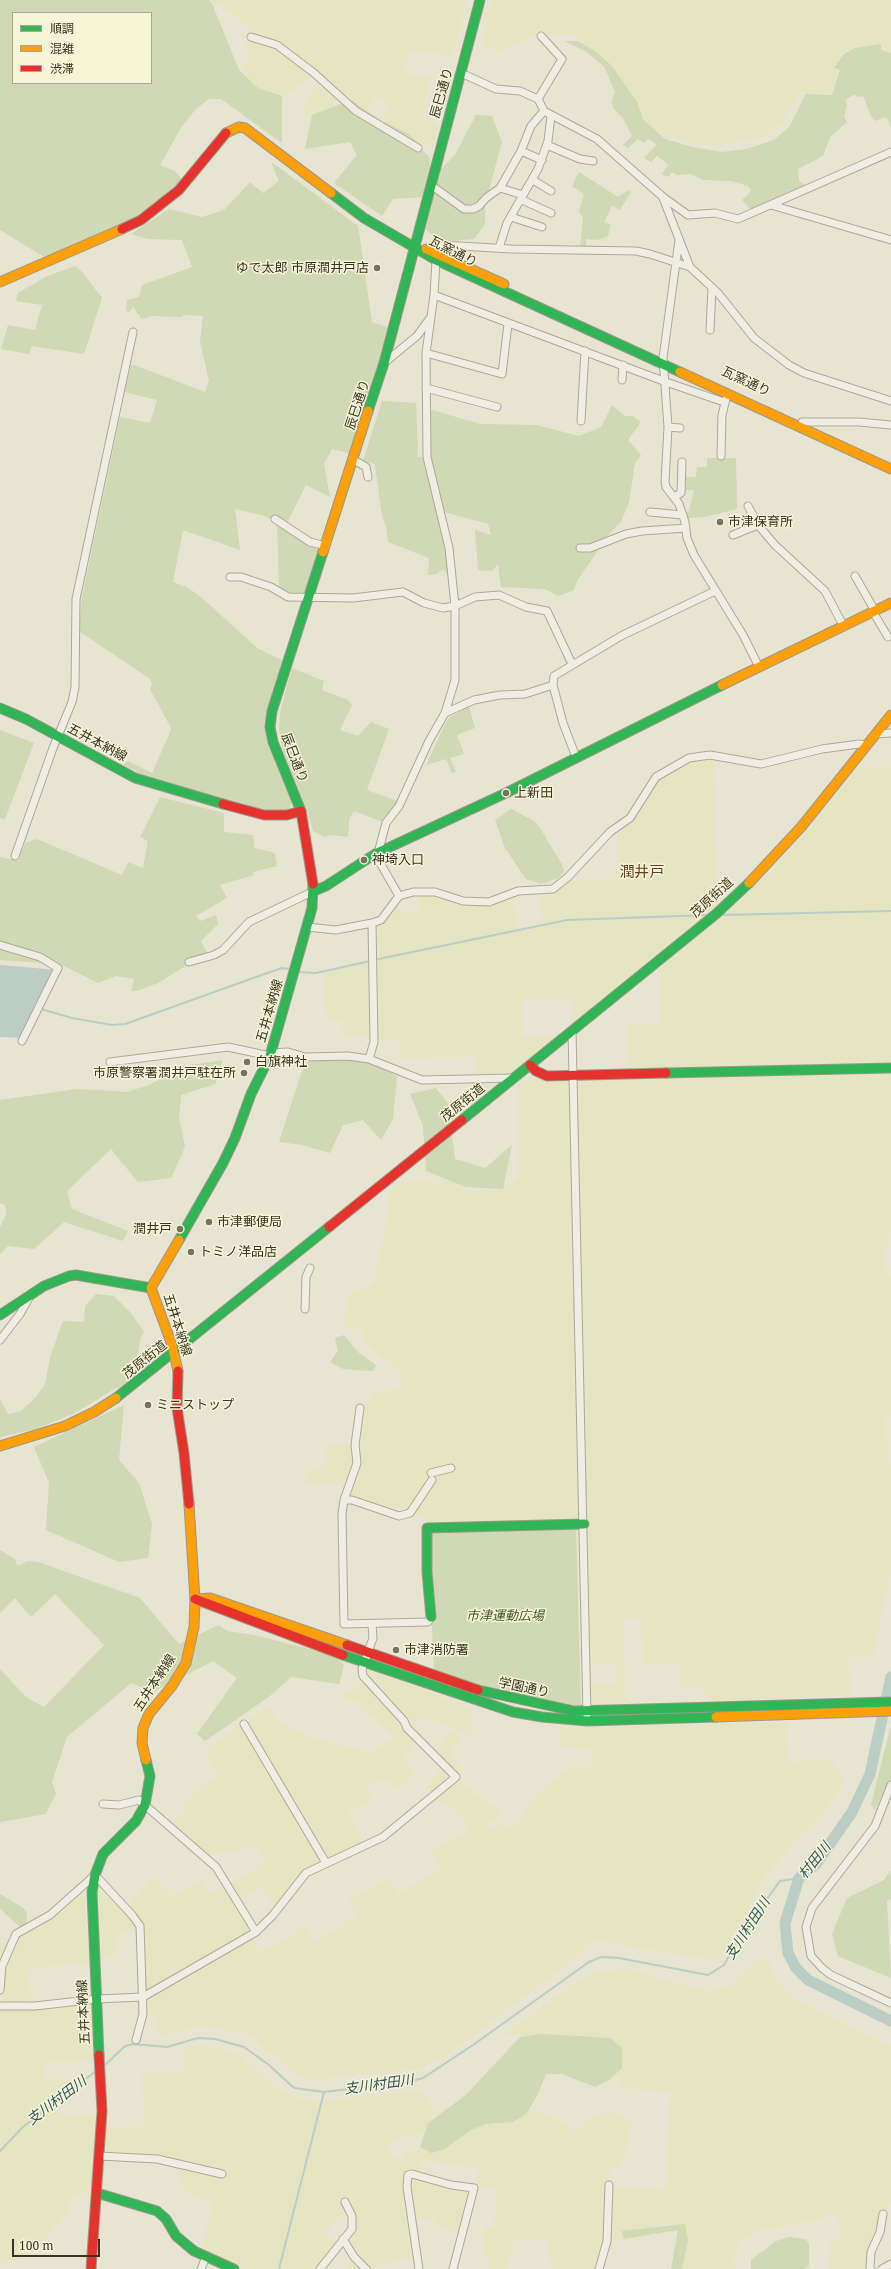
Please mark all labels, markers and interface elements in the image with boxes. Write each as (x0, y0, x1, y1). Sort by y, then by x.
legend (12, 12, 152, 84)
text: 順調 (50, 20, 74, 37)
text: 混雑 (50, 40, 74, 57)
text: 渋滞 (50, 60, 74, 77)
street label: 辰巳通り (427, 66, 457, 120)
street label: 瓦窯通り (426, 233, 480, 271)
place label: ゆで太郎 市原潤井戸店 (236, 260, 369, 276)
marker: ゆで太郎 市原潤井戸店 (372, 263, 382, 273)
street label: 瓦窯通り (719, 364, 773, 400)
street label: 辰巳通り (343, 378, 373, 432)
place label: 市津保育所 (728, 514, 793, 530)
marker: 市津保育所 (715, 517, 725, 527)
street label: 五井本納線 (65, 721, 129, 765)
street label: 辰巳通り (277, 731, 311, 785)
place label: 上新田 (514, 785, 553, 801)
marker: 上新田 (501, 788, 511, 798)
place label: 神埼入口 (372, 852, 424, 868)
marker: 神埼入口 (359, 855, 369, 865)
district label: 潤井戸 (620, 864, 664, 882)
street label: 茂原街道 (687, 875, 737, 921)
street label: 五井本納線 (254, 978, 286, 1044)
place label: 白旗神社 (255, 1054, 307, 1070)
marker: 白旗神社 (242, 1057, 252, 1067)
place label: 市原警察署潤井戸駐在所 (93, 1065, 236, 1081)
marker: 市原警察署潤井戸駐在所 (239, 1068, 249, 1078)
street label: 茂原街道 (438, 1081, 488, 1125)
place label: 市津郵便局 (217, 1214, 282, 1230)
marker: 市津郵便局 (204, 1217, 214, 1227)
place label: 潤井戸 (133, 1221, 172, 1237)
marker: 潤井戸 (175, 1224, 185, 1234)
place label: トミノ洋品店 (199, 1244, 277, 1260)
marker: トミノ洋品店 (186, 1247, 196, 1257)
street label: 五井本納線 (160, 1292, 194, 1358)
street label: 茂原街道 (120, 1338, 170, 1382)
place label: ミニストップ (156, 1397, 234, 1413)
marker: ミニストップ (143, 1400, 153, 1410)
park label: 市津運動広場 (466, 1608, 544, 1624)
place label: 市津消防署 (404, 1642, 469, 1658)
marker: 市津消防署 (391, 1645, 401, 1655)
street label: 五井本納線 (131, 1651, 179, 1715)
street label: 学園通り (497, 1675, 551, 1701)
water label: 村田川 (795, 1839, 835, 1883)
water label: 支川村田川 (722, 1895, 774, 1963)
street label: 五井本納線 (75, 1979, 93, 2045)
water label: 支川村田川 (343, 2072, 415, 2098)
water label: 支川村田川 (24, 2073, 90, 2129)
scale bar (14, 2231, 102, 2257)
text: 100 m (19, 2237, 54, 2254)

